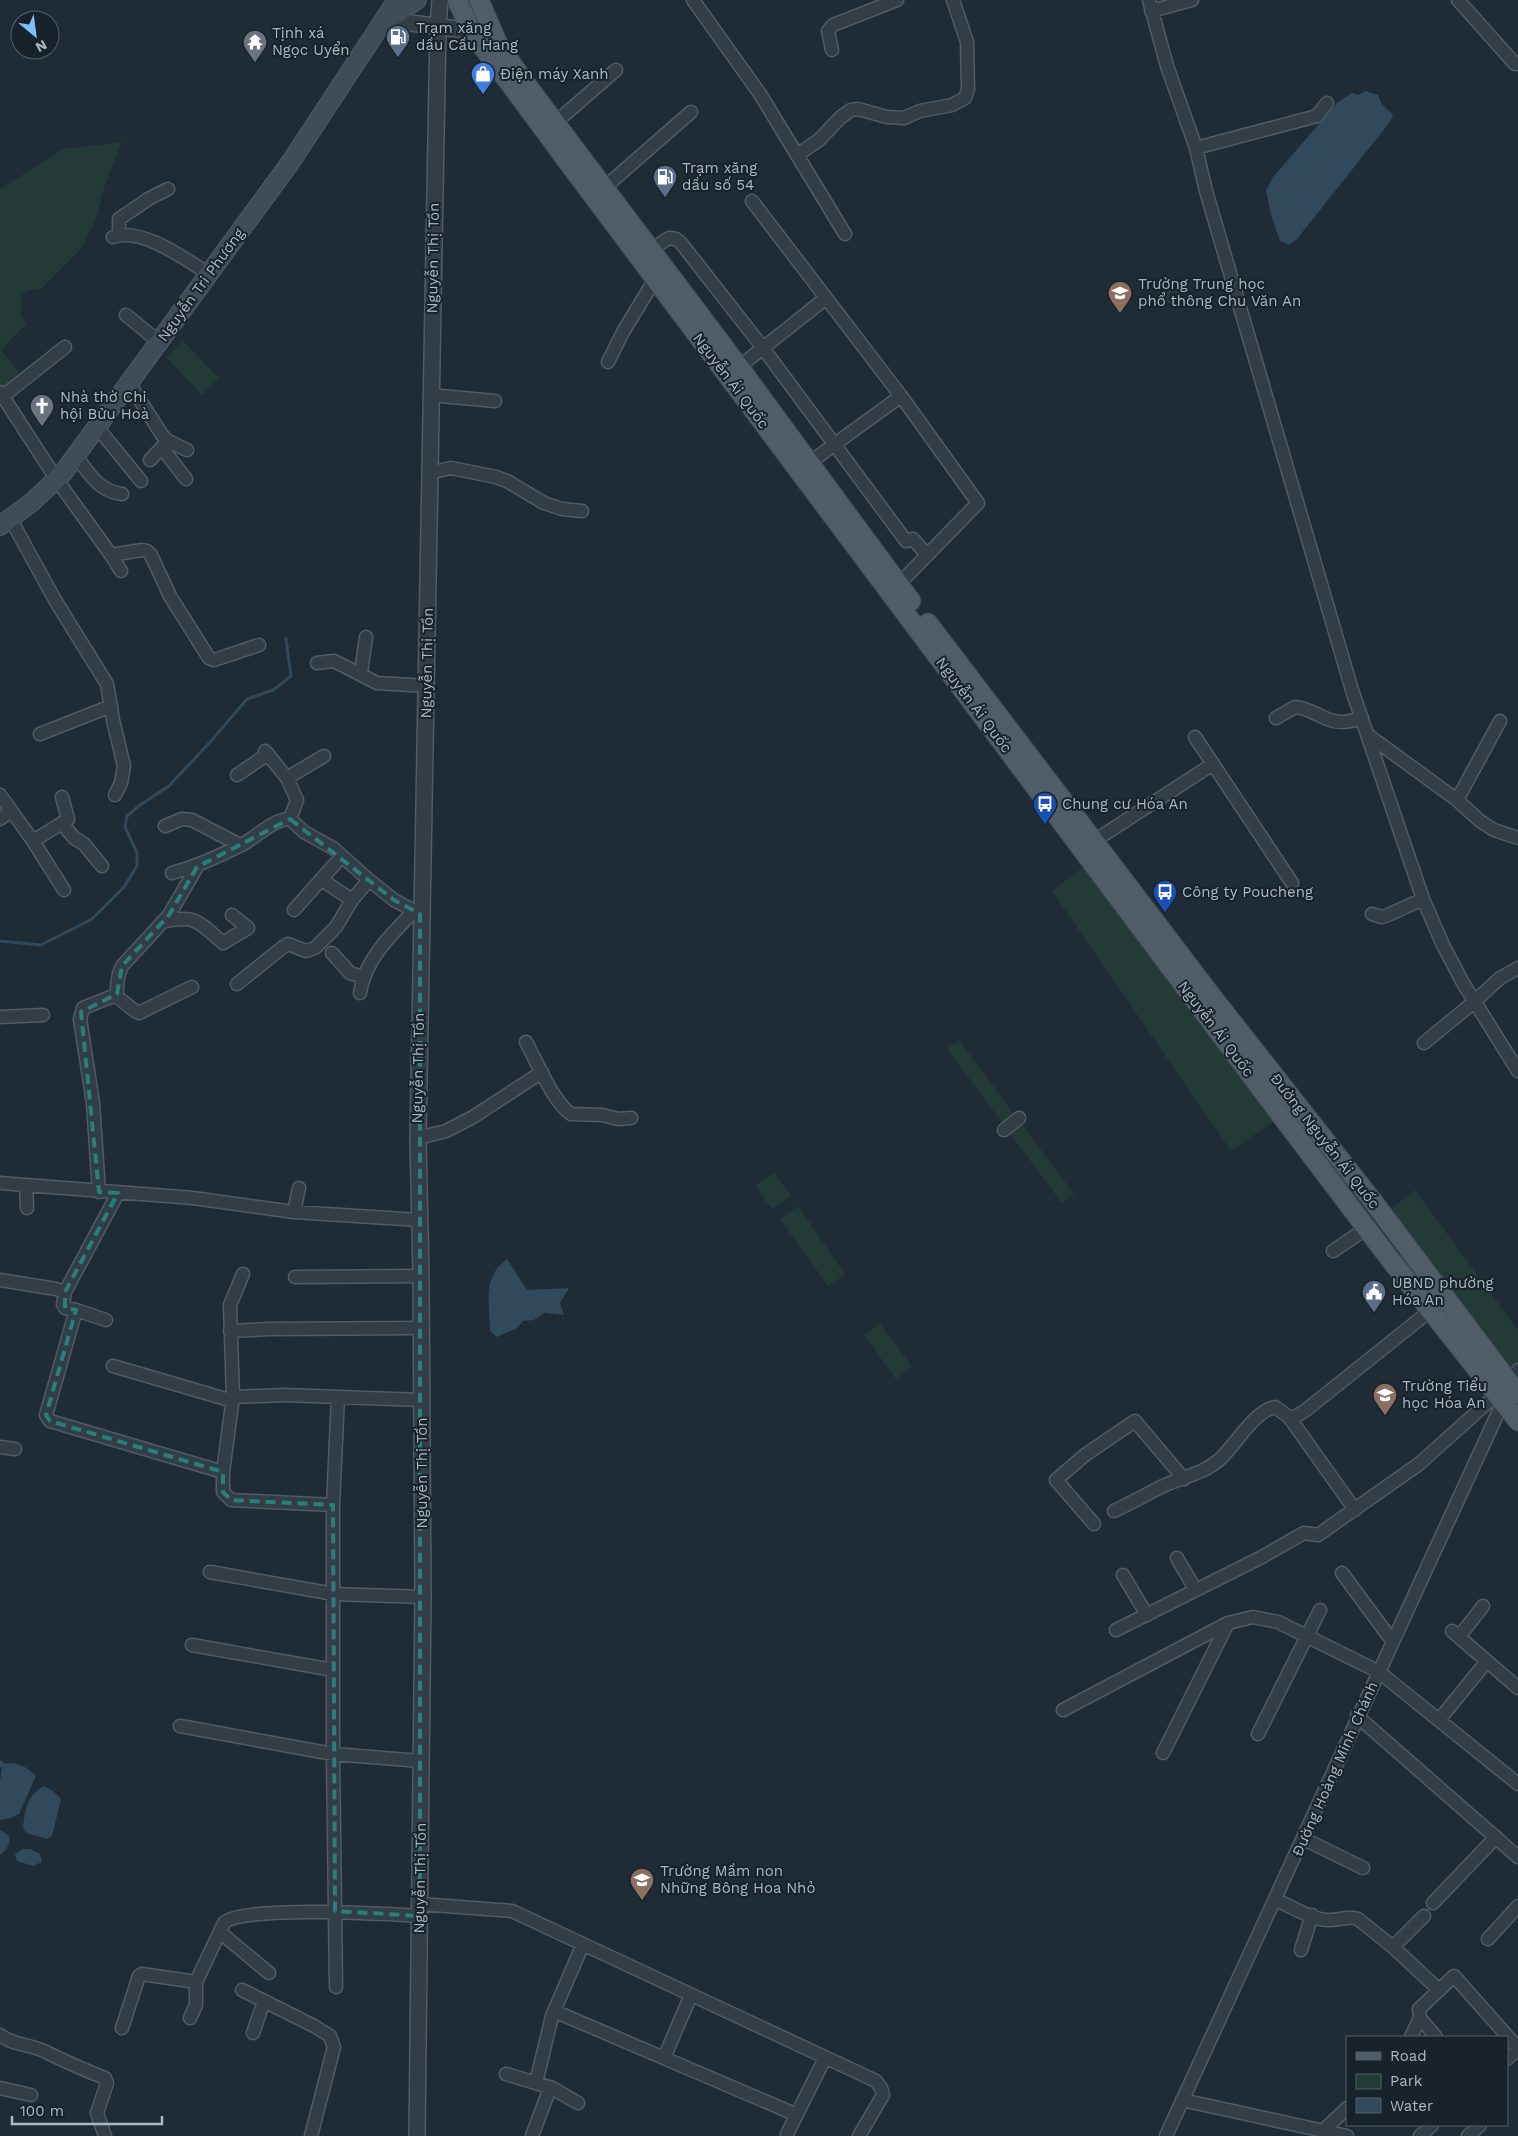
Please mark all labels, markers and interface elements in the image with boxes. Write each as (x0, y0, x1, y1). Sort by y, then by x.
north arrow (10, 10, 60, 60)
place label: Trạm xăng dầu Cầu Hang (416, 19, 518, 54)
place label: Tịnh xá Ngọc Uyển (272, 24, 350, 59)
fuel station icon: Trạm xăng dầu Cầu Hang (385, 24, 411, 58)
temple icon: Tịnh xá Ngọc Uyển (242, 29, 268, 63)
text: N (33, 37, 50, 56)
shop icon: Điện máy Xanh (470, 61, 496, 95)
place label: Điện máy Xanh (500, 65, 609, 83)
place label: Trạm xăng dầu số 54 (682, 159, 757, 194)
fuel station icon: Trạm xăng dầu số 54 (652, 164, 678, 198)
street label: Nguyễn Thị Tồn (422, 202, 443, 314)
street label: Nguyễn Tri Phương (153, 224, 248, 345)
place label: Trường Trung học phổ thông Chu Văn An (1138, 275, 1301, 310)
school or university icon: Trường Trung học phổ thông Chu Văn An (1107, 280, 1133, 314)
street label: Nguyễn Ái Quốc (689, 329, 774, 432)
place label: Nhà thờ Chi hội Bửu Hoà (60, 388, 150, 423)
church icon: Nhà thờ Chi hội Bửu Hoà (29, 393, 55, 427)
street label: Nguyễn Thị Tồn (416, 607, 437, 719)
street label: Nguyễn Ái Quốc (932, 653, 1017, 756)
bus stop icon: Chung cư Hóa An (1032, 791, 1058, 825)
place label: Chung cư Hóa An (1062, 795, 1188, 813)
bus stop icon: Công ty Poucheng (1152, 879, 1178, 913)
place label: Công ty Poucheng (1182, 883, 1313, 901)
street label: Nguyễn Ái Quốc (1174, 977, 1259, 1080)
street label: Nguyễn Thị Tồn (407, 1012, 428, 1124)
street label: Đường Nguyễn Ái Quốc (1267, 1069, 1384, 1212)
place label: UBND phường Hóa An (1392, 1274, 1494, 1309)
public building icon: UBND phường Hóa An (1361, 1279, 1387, 1313)
place label: Trường Tiểu học Hóa An (1402, 1377, 1487, 1412)
school or university icon: Trường Tiểu học Hóa An (1372, 1382, 1398, 1416)
street label: Nguyễn Thị Tồn (412, 1418, 431, 1528)
street label: Đường Hoàng Minh Chánh (1288, 1679, 1382, 1859)
street label: Nguyễn Thị Tồn (409, 1822, 430, 1934)
place label: Trường Mầm non Những Bông Hoa Nhỏ (660, 1862, 815, 1897)
school or university icon: Trường Mầm non Những Bông Hoa Nhỏ (629, 1867, 655, 1901)
legend (1346, 2036, 1508, 2126)
text: Road (1390, 2047, 1427, 2065)
text: Park (1390, 2072, 1423, 2090)
scale bar (12, 2094, 162, 2126)
text: Water (1390, 2097, 1433, 2115)
text: 100 m (20, 2102, 64, 2120)

